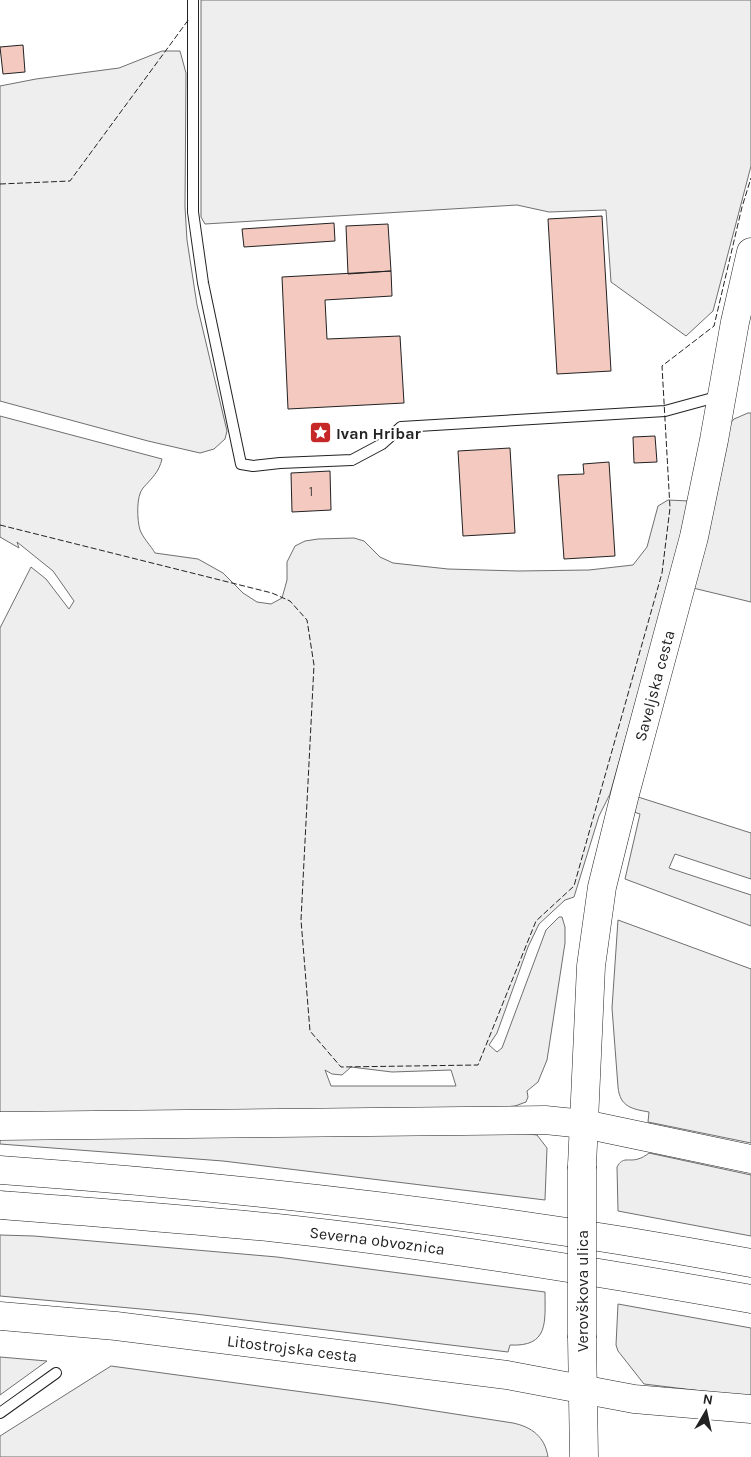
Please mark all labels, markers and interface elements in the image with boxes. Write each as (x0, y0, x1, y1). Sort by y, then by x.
place icon: Ivan Hribar (308, 421, 332, 445)
place label: Ivan Hribar (336, 424, 422, 443)
house number: 1 (309, 483, 313, 500)
street label: Saveljska cesta (630, 628, 678, 743)
street label: Severna obvoznica (309, 1222, 446, 1258)
street label: Verovškova ulica (573, 1230, 592, 1352)
street label: Litostrojska cesta (226, 1331, 358, 1366)
north arrow (681, 1387, 731, 1437)
text: N (702, 1390, 714, 1409)

